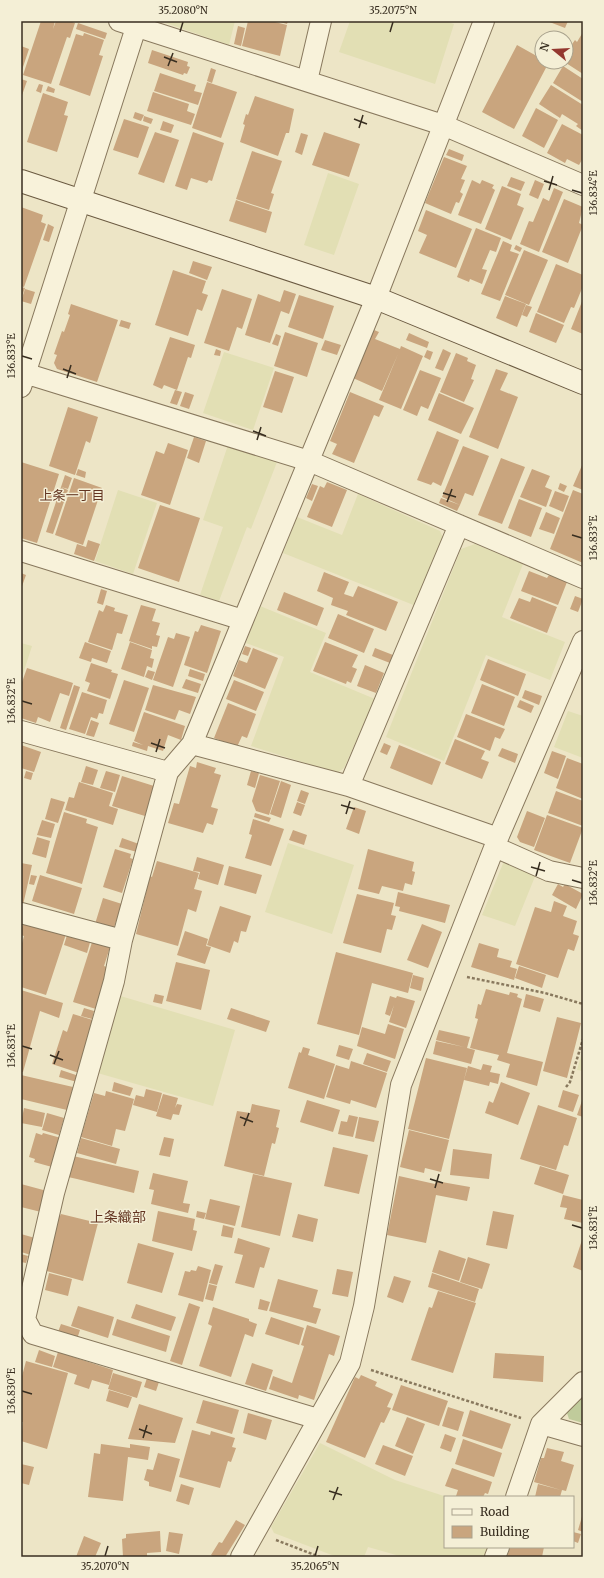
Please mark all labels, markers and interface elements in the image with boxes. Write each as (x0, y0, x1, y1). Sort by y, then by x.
text: 35.2080°N (158, 4, 208, 17)
text: 35.2075°N (369, 4, 417, 17)
north arrow (534, 30, 574, 70)
text: N (536, 40, 553, 53)
text: 136.834°E (587, 170, 600, 216)
text: 136.833°E (5, 333, 18, 379)
district label: 上条一丁目 (39, 487, 105, 504)
text: 136.833°E (587, 515, 600, 561)
text: 136.832°E (5, 678, 18, 724)
text: 136.832°E (587, 860, 600, 906)
text: 136.831°E (5, 1024, 18, 1068)
text: 136.831°E (587, 1206, 600, 1250)
district label: 上条織部 (90, 1208, 146, 1226)
text: 136.830°E (5, 1367, 18, 1414)
legend (444, 1496, 574, 1548)
text: Road (480, 1504, 509, 1519)
text: Building (480, 1524, 530, 1539)
text: 35.2070°N (81, 1560, 130, 1573)
text: 35.2065°N (291, 1560, 339, 1573)

